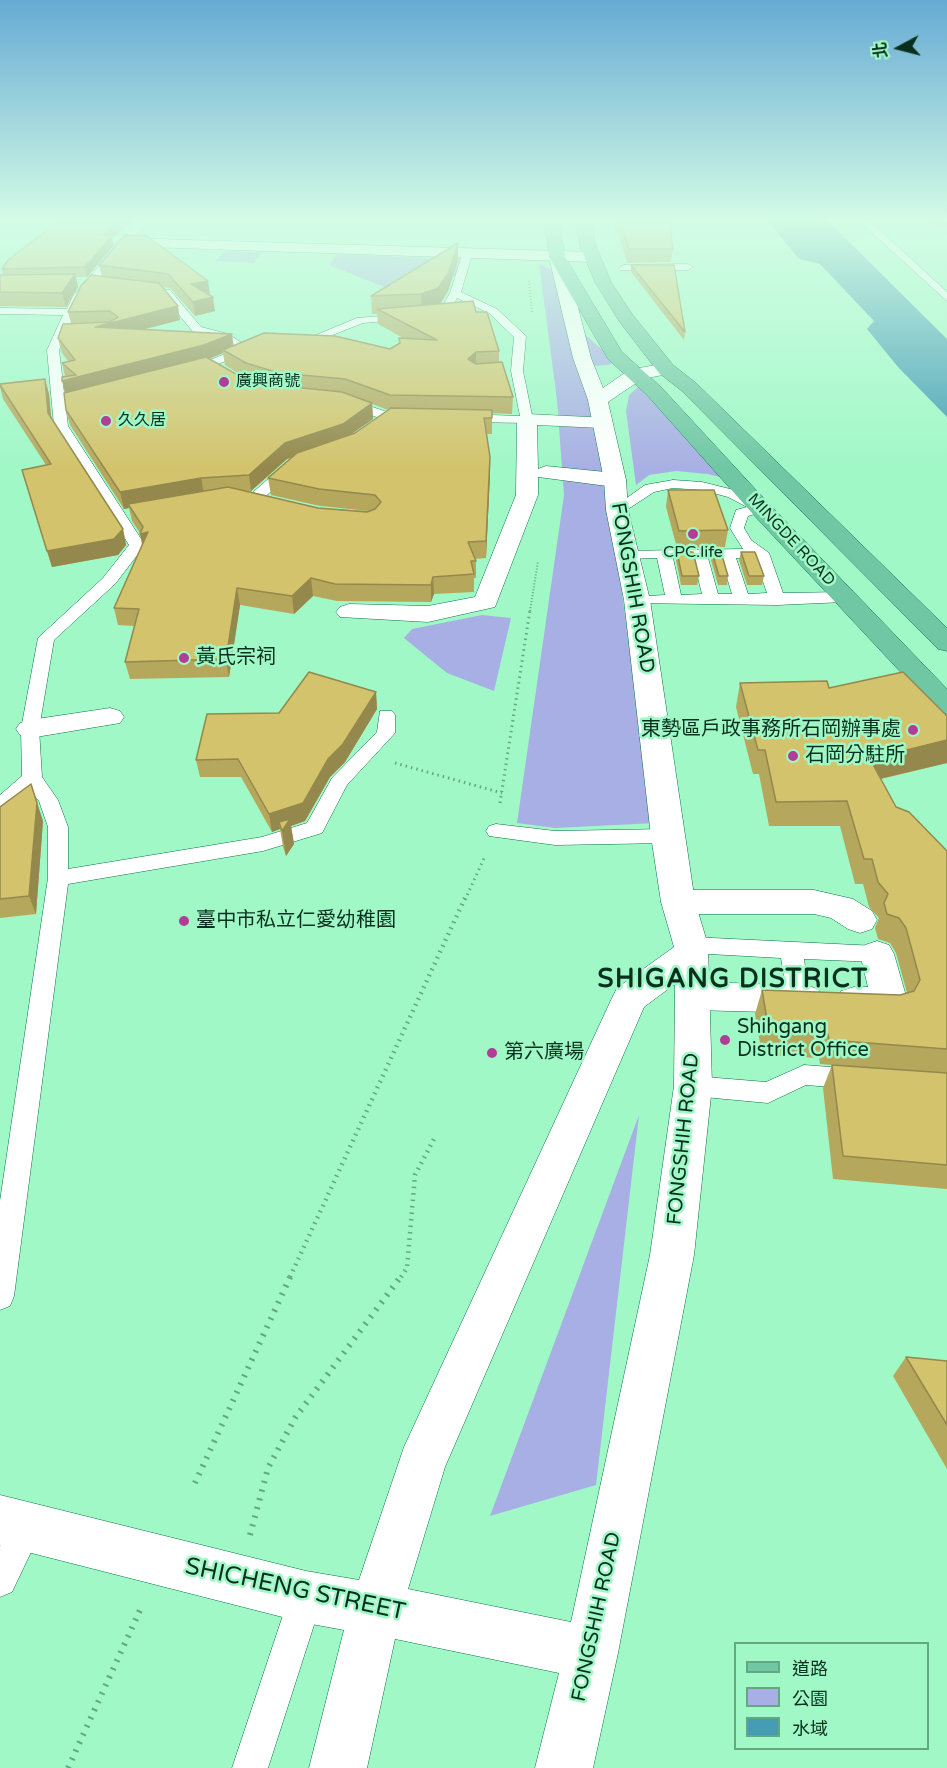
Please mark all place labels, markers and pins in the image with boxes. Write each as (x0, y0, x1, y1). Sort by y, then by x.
place label: 廣興商號 (236, 372, 300, 392)
marker: 廣興商號 (217, 375, 231, 389)
place label: 久久居 (118, 411, 166, 431)
marker: 久久居 (99, 414, 113, 428)
marker: CPC.life (686, 527, 700, 541)
place label: CPC.life (663, 543, 723, 563)
place label: 黃氏宗祠 (196, 646, 276, 670)
marker: 黃氏宗祠 (177, 651, 191, 665)
place label: 東勢區戶政事務所石岡辦事處 (641, 718, 901, 742)
marker: 東勢區戶政事務所石岡辦事處 (906, 723, 920, 737)
place label: 石岡分駐所 (805, 744, 905, 768)
marker: 石岡分駐所 (786, 749, 800, 763)
place label: 臺中市私立仁愛幼稚園 (196, 909, 396, 933)
marker: 臺中市私立仁愛幼稚園 (177, 914, 191, 928)
place label: Shihgang District Office (737, 1016, 869, 1063)
marker: Shihgang District Office (718, 1033, 732, 1047)
place label: 第六廣場 (504, 1041, 584, 1065)
marker: 第六廣場 (485, 1046, 499, 1060)

